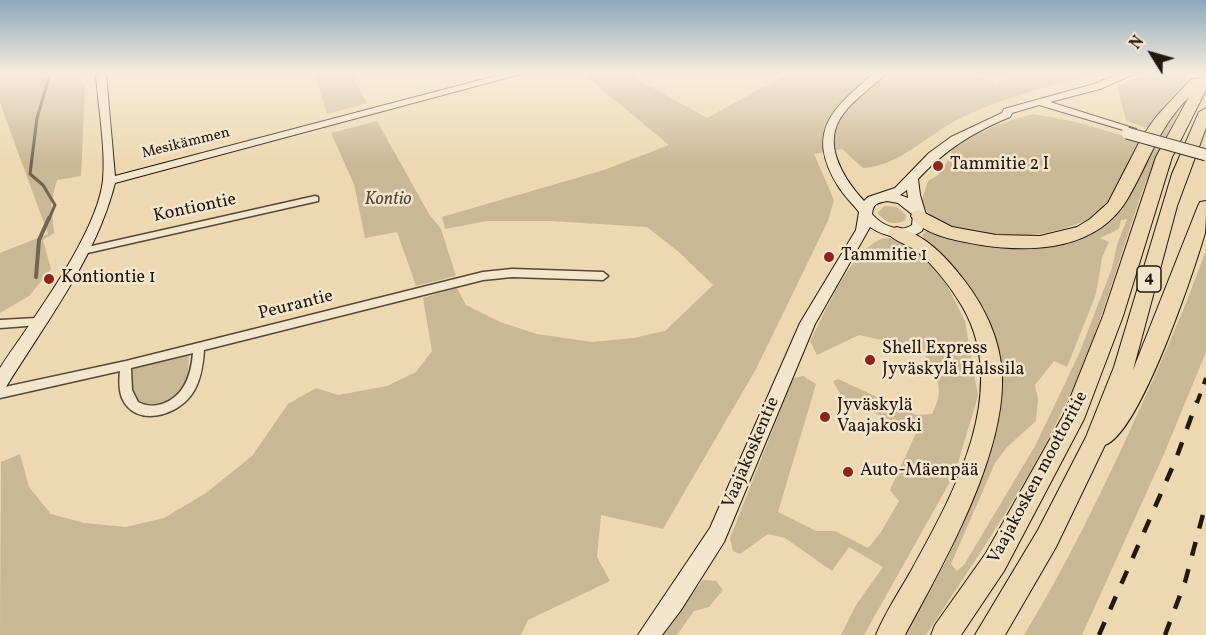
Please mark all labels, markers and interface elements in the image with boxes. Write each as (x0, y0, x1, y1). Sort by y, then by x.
north arrow (1122, 24, 1182, 84)
text: N (1125, 32, 1150, 54)
street label: Mesikämmen (140, 124, 232, 164)
place label: Tammitie 2 I (950, 155, 1049, 177)
marker: Tammitie 2 I (931, 159, 945, 173)
street label: Kontiontie (152, 190, 238, 228)
park label: Kontio (364, 190, 412, 212)
place label: Tammitie 1 (841, 246, 928, 268)
marker: Tammitie 1 (822, 250, 836, 264)
road number: 4 (1137, 266, 1161, 292)
place label: Kontiontie 1 (61, 268, 156, 290)
marker: Kontiontie 1 (42, 272, 56, 286)
street label: Peurantie (256, 286, 336, 326)
place label: Shell Express Jyväskylä Halssila (882, 339, 1024, 382)
marker: Shell Express Jyväskylä Halssila (863, 353, 877, 367)
street label: Vaajakosken moottoritie (984, 388, 1094, 568)
street label: Vaajakoskentie (719, 394, 785, 512)
place label: Jyväskylä Vaajakoski (837, 396, 922, 438)
marker: Jyväskylä Vaajakoski (818, 410, 832, 424)
place label: Auto-Mäenpää (860, 461, 979, 483)
marker: Auto-Mäenpää (841, 465, 855, 479)

